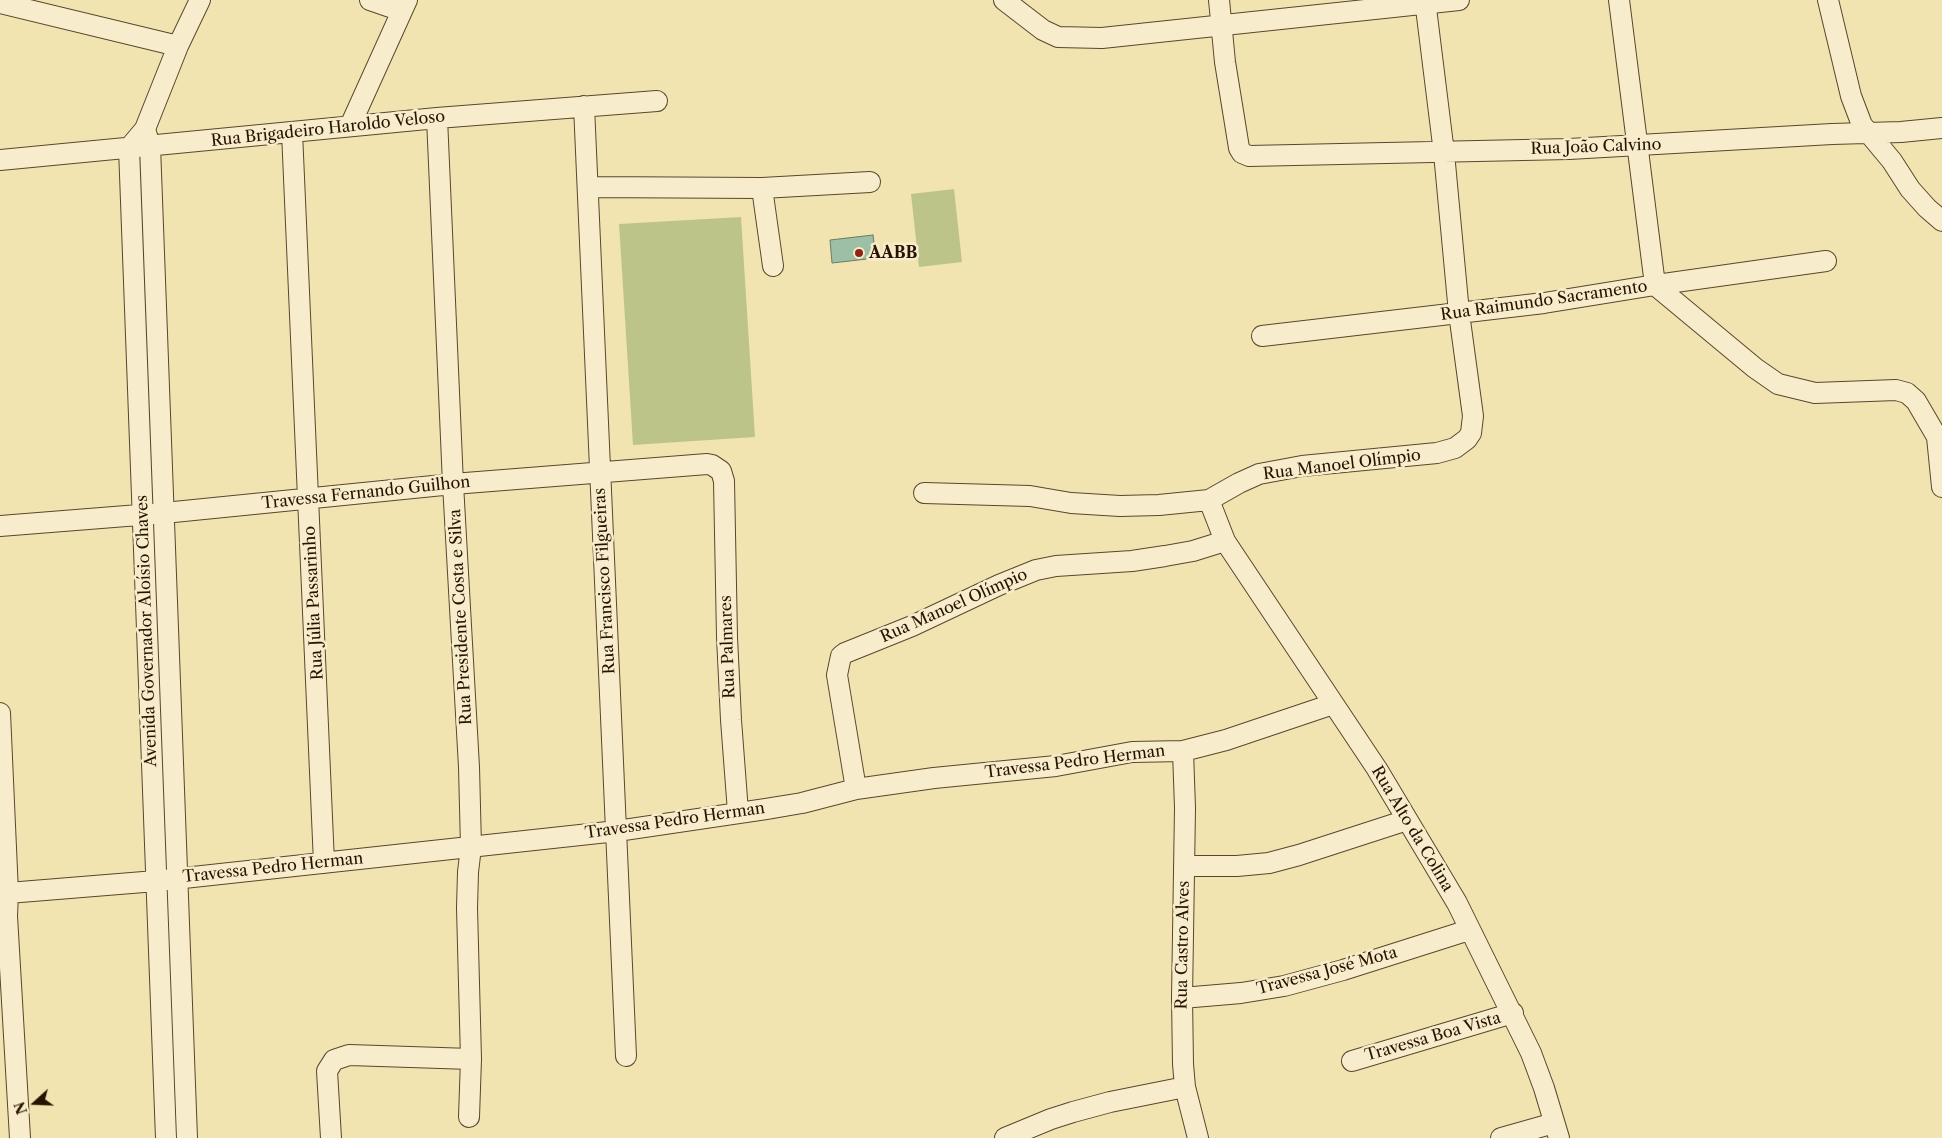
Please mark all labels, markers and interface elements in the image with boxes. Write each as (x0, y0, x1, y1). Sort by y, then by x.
street label: Rua Brigadeiro Haroldo Veloso (210, 107, 446, 151)
street label: Rua João Calvino (1530, 135, 1662, 159)
place label: AABB (869, 243, 917, 263)
marker: AABB (853, 247, 865, 259)
street label: Rua Raimundo Sacramento (1439, 277, 1649, 325)
street label: Rua Manoel Olímpio (1262, 446, 1422, 484)
street label: Travessa Fernando Guilhon (261, 473, 471, 513)
street label: Rua Francisco Filgueiras (591, 487, 619, 675)
street label: Avenida Governador Aloísio Chaves (133, 495, 161, 767)
street label: Rua Presidente Costa e Silva (446, 509, 476, 725)
street label: Rua Júlia Passarinho (300, 525, 328, 681)
street label: Rua Manoel Olímpio (878, 565, 1030, 647)
street label: Rua Palmares (717, 595, 739, 699)
street label: Travessa Pedro Herman (984, 741, 1166, 783)
street label: Rua Alto da Colina (1367, 763, 1457, 895)
street label: Travessa Pedro Herman (584, 799, 766, 843)
street label: Travessa Pedro Herman (182, 849, 364, 887)
street label: Rua Castro Alves (1172, 880, 1194, 1010)
street label: Travessa José Mota (1255, 943, 1399, 999)
street label: Travessa Boa Vista (1363, 1008, 1503, 1066)
north arrow (10, 1078, 60, 1128)
text: N (10, 1099, 31, 1117)

